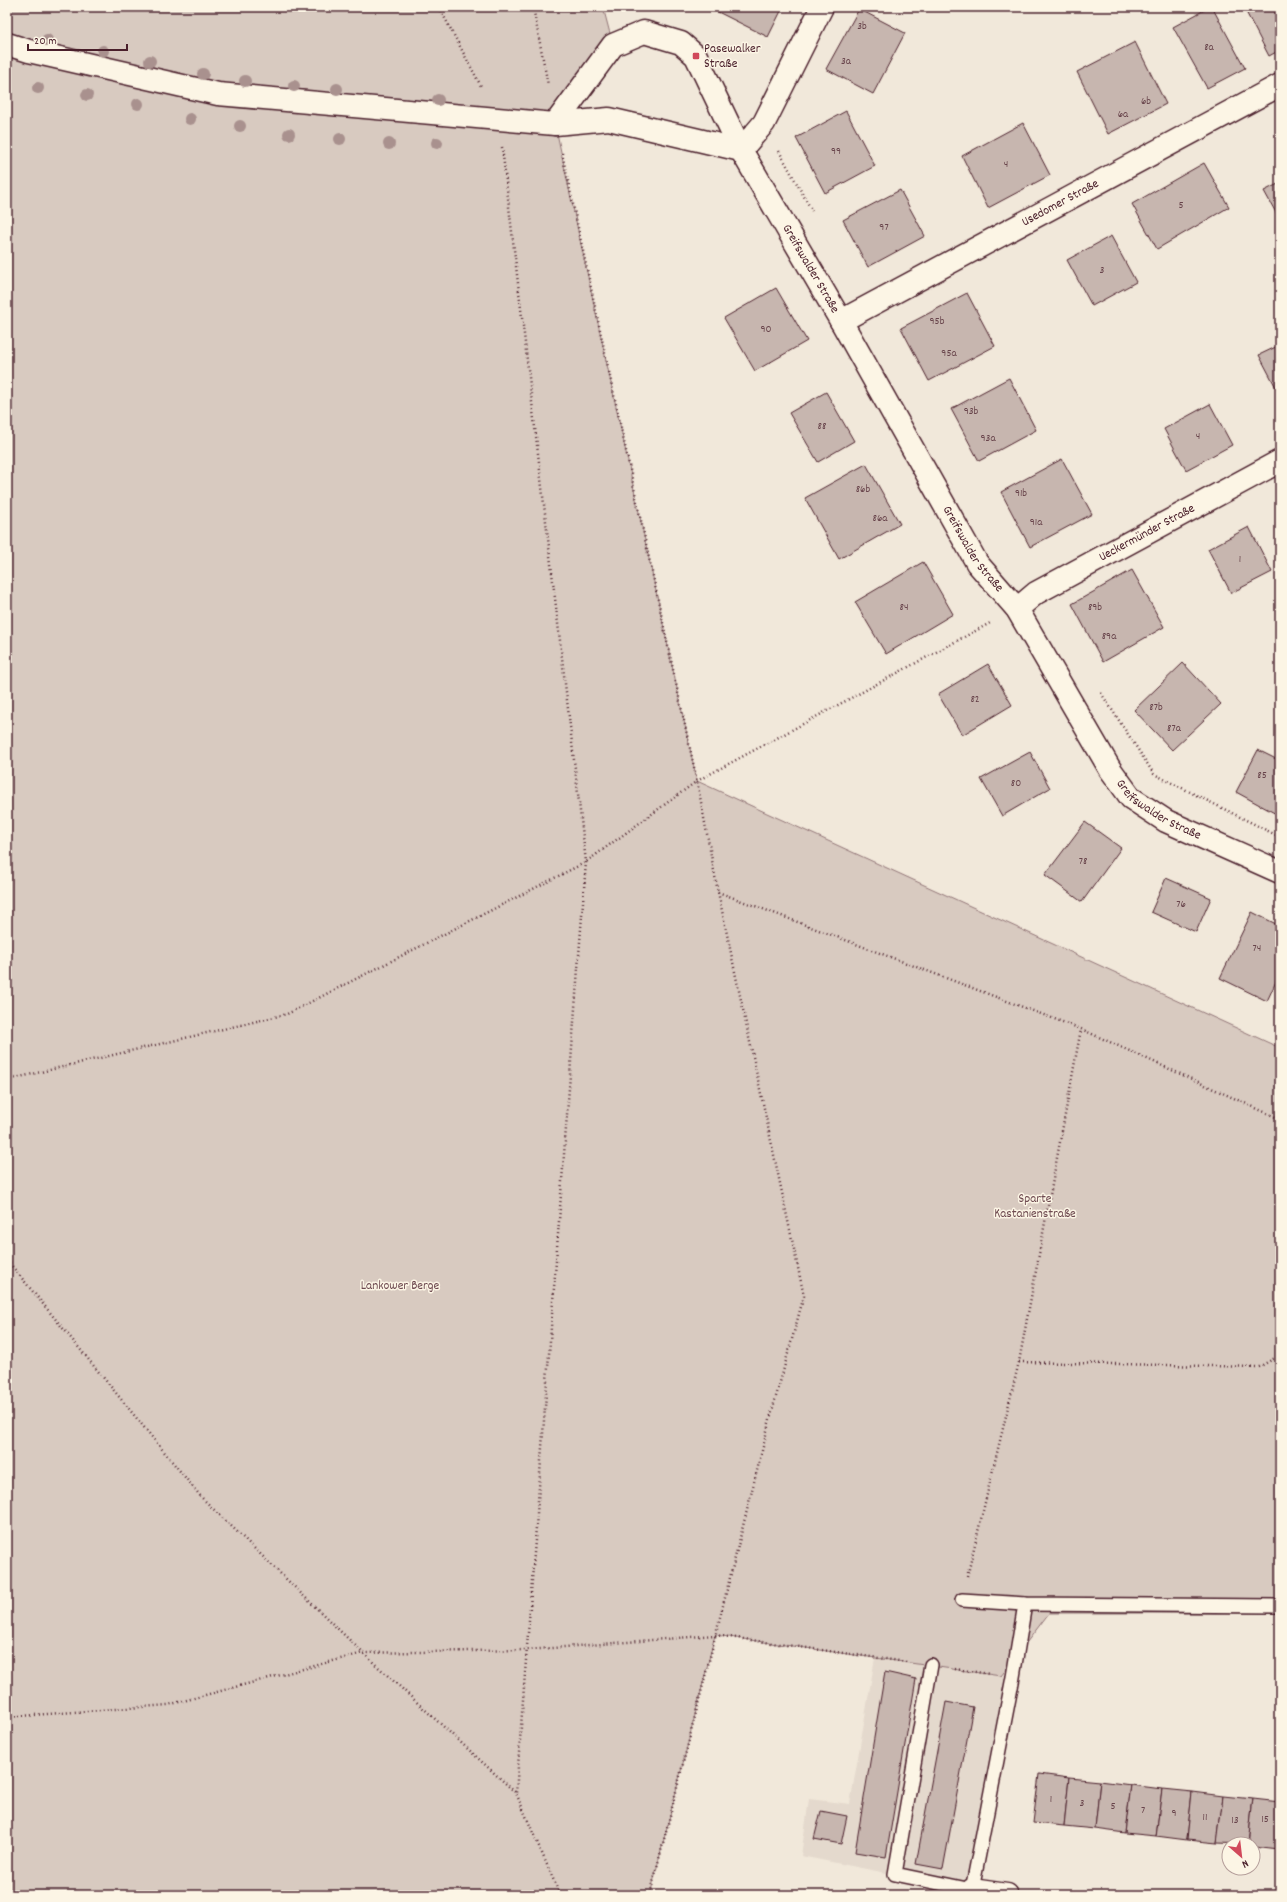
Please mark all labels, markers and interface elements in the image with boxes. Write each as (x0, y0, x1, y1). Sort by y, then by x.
house number: 3b (857, 19, 867, 35)
scale bar (28, 26, 127, 52)
text: 20 m (34, 33, 57, 50)
place label: Pasewalker Straße (704, 40, 761, 74)
house number: 8a (1204, 40, 1215, 56)
marker: Pasewalker Straße (691, 51, 701, 61)
house number: 3a (841, 54, 852, 70)
house number: 6b (1141, 94, 1151, 110)
house number: 6a (1118, 107, 1129, 123)
house number: 99 (831, 144, 841, 160)
house number: 4 (1004, 157, 1008, 173)
street label: Usedomer Straße (1018, 174, 1103, 232)
house number: 5 (1178, 198, 1184, 214)
house number: 97 (879, 220, 889, 236)
street label: Greifswalder Straße (777, 221, 844, 317)
house number: 3 (1100, 263, 1105, 279)
house number: 95b (930, 314, 945, 330)
house number: 90 (760, 322, 772, 338)
house number: 95a (941, 346, 957, 362)
house number: 93b (964, 404, 979, 420)
house number: 88 (818, 419, 826, 435)
house number: 4 (1196, 429, 1200, 445)
house number: 93a (980, 431, 996, 447)
house number: 86b (856, 482, 871, 498)
house number: 91b (1015, 486, 1027, 502)
street label: Ueckermünder Straße (1095, 499, 1199, 567)
street label: Greifswalder Straße (937, 502, 1008, 597)
house number: 86a (873, 511, 888, 527)
house number: 91a (1030, 515, 1043, 531)
house number: 1 (1239, 552, 1241, 568)
house number: 84 (900, 600, 908, 616)
house number: 89b (1088, 600, 1102, 616)
house number: 89a (1102, 629, 1117, 645)
house number: 82 (970, 692, 980, 708)
house number: 87b (1149, 700, 1163, 716)
house number: 87a (1167, 721, 1182, 737)
house number: 85 (1257, 768, 1267, 784)
street label: Greifswalder Straße (1111, 775, 1204, 845)
house number: 80 (1011, 776, 1021, 792)
house number: 78 (1079, 854, 1087, 870)
house number: 76 (1176, 897, 1186, 913)
house number: 74 (1253, 941, 1261, 957)
park label: Sparte Kastanienstraße (994, 1190, 1076, 1224)
park label: Lankower Berge (361, 1277, 440, 1296)
house number: 1 (1050, 1792, 1052, 1808)
house number: 3 (1080, 1796, 1085, 1812)
house number: 5 (1110, 1799, 1116, 1815)
house number: 7 (1141, 1803, 1145, 1819)
house number: 9 (1171, 1806, 1177, 1822)
house number: 11 (1203, 1810, 1207, 1826)
house number: 15 (1261, 1812, 1269, 1828)
house number: 13 (1231, 1813, 1239, 1829)
north arrow (1221, 1836, 1261, 1876)
text: N (1238, 1855, 1251, 1872)

